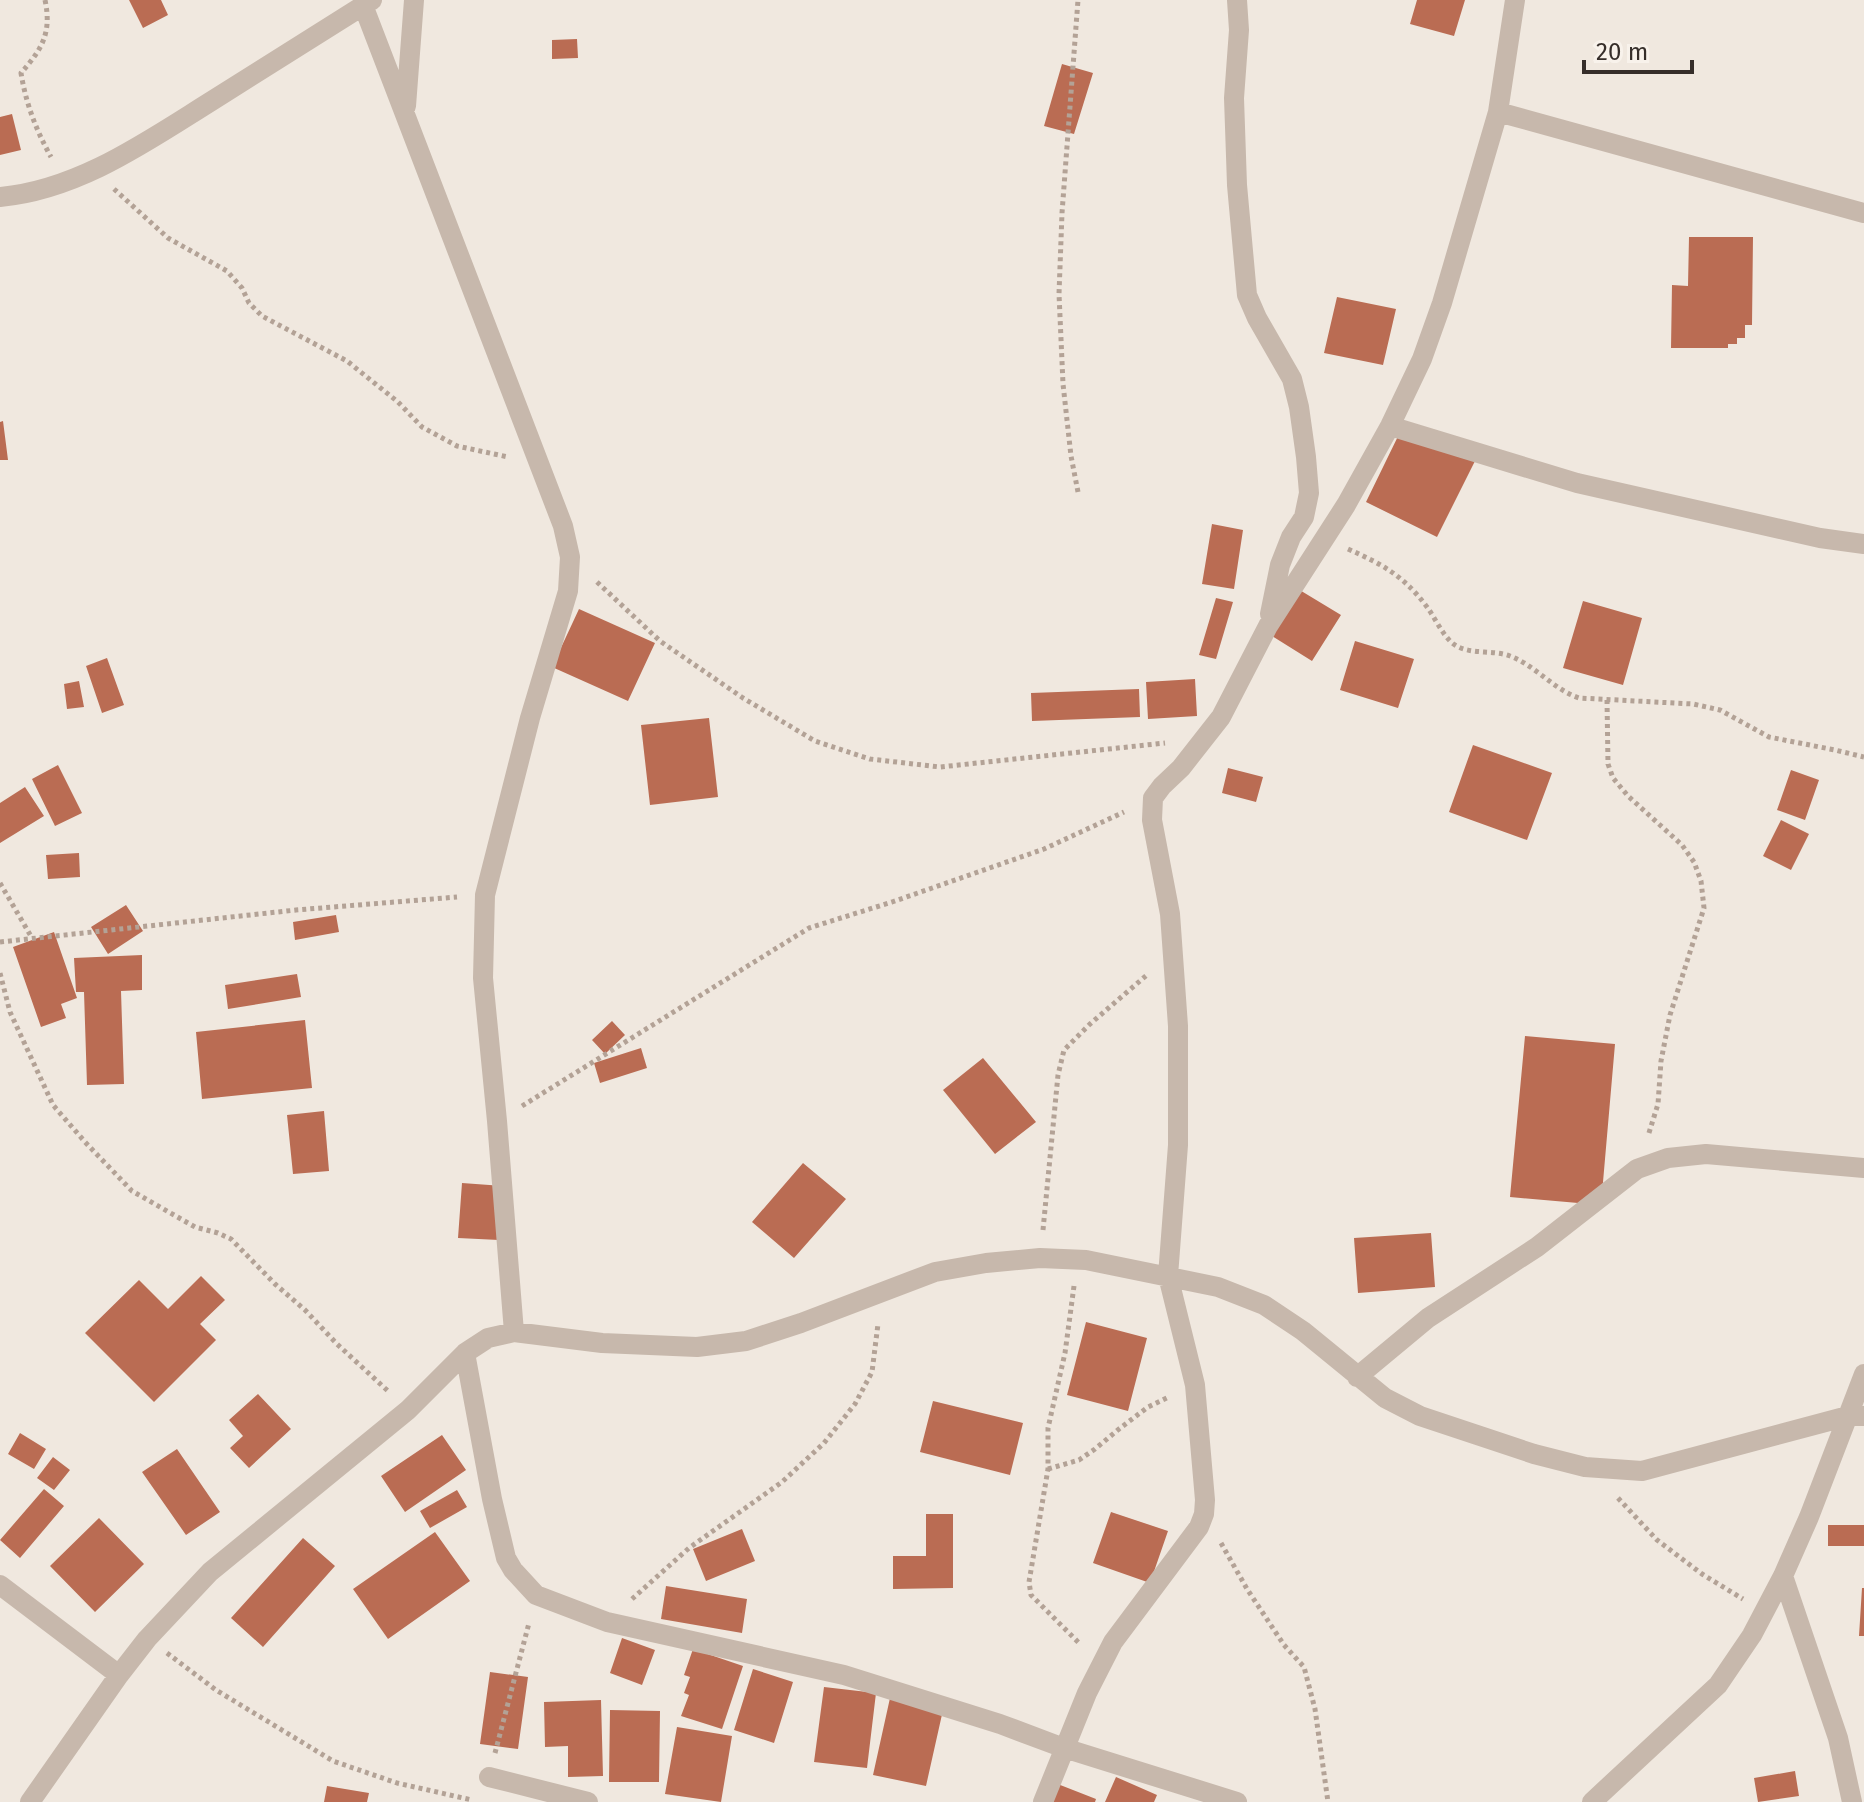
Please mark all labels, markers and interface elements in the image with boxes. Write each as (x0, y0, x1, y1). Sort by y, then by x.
scale bar (1584, 24, 1692, 74)
text: 20 m (1596, 38, 1648, 66)

